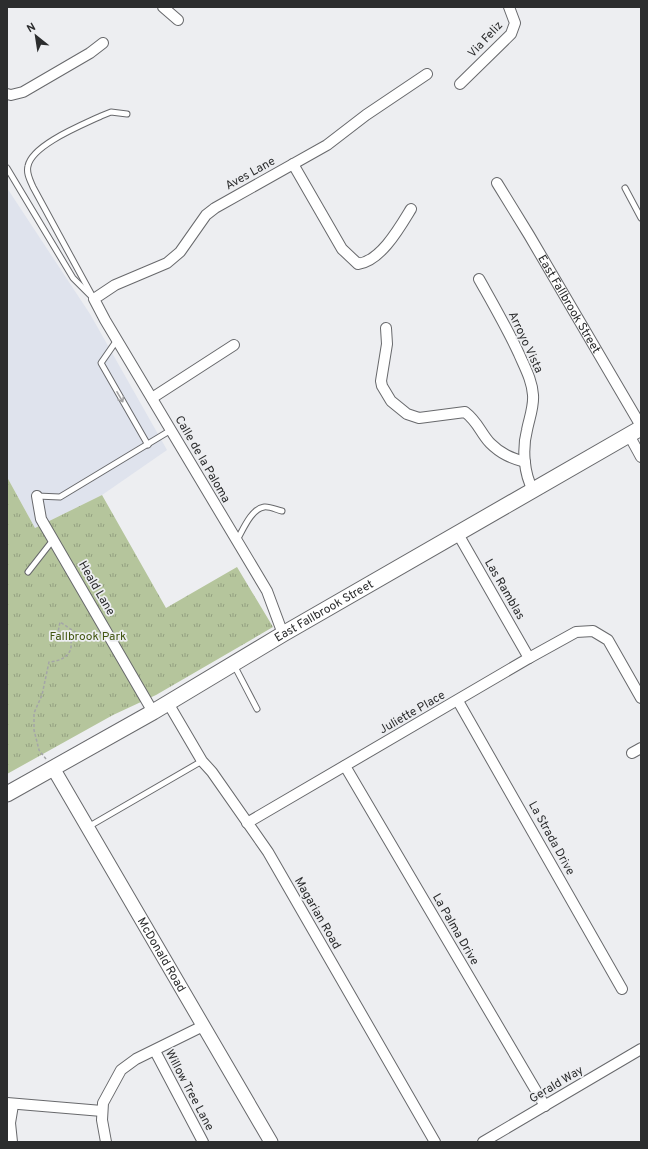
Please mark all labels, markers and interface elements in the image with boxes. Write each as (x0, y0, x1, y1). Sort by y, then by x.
north arrow (16, 16, 56, 56)
street label: Via Feliz (465, 18, 507, 61)
text: N (25, 20, 38, 36)
street label: Aves Lane (223, 154, 278, 194)
street label: East Fallbrook Street (533, 252, 604, 357)
street label: Arroyo Vista (504, 309, 546, 376)
one-way arrow (116, 391, 124, 402)
street label: Calle de la Paloma (171, 413, 234, 506)
street label: Las Ramblas (480, 556, 528, 623)
street label: Heald Lane (74, 558, 118, 619)
street label: East Fallbrook Street (272, 577, 377, 646)
park label: Fallbrook Park (50, 629, 126, 645)
street label: Juliette Place (377, 688, 448, 738)
street label: La Strada Drive (524, 799, 578, 878)
street label: Magarian Road (290, 875, 344, 952)
street label: La Palma Drive (428, 891, 482, 968)
street label: McDonald Road (133, 915, 189, 995)
street label: Willow Tree Lane (161, 1047, 217, 1134)
street label: Gerald Way (526, 1062, 587, 1107)

